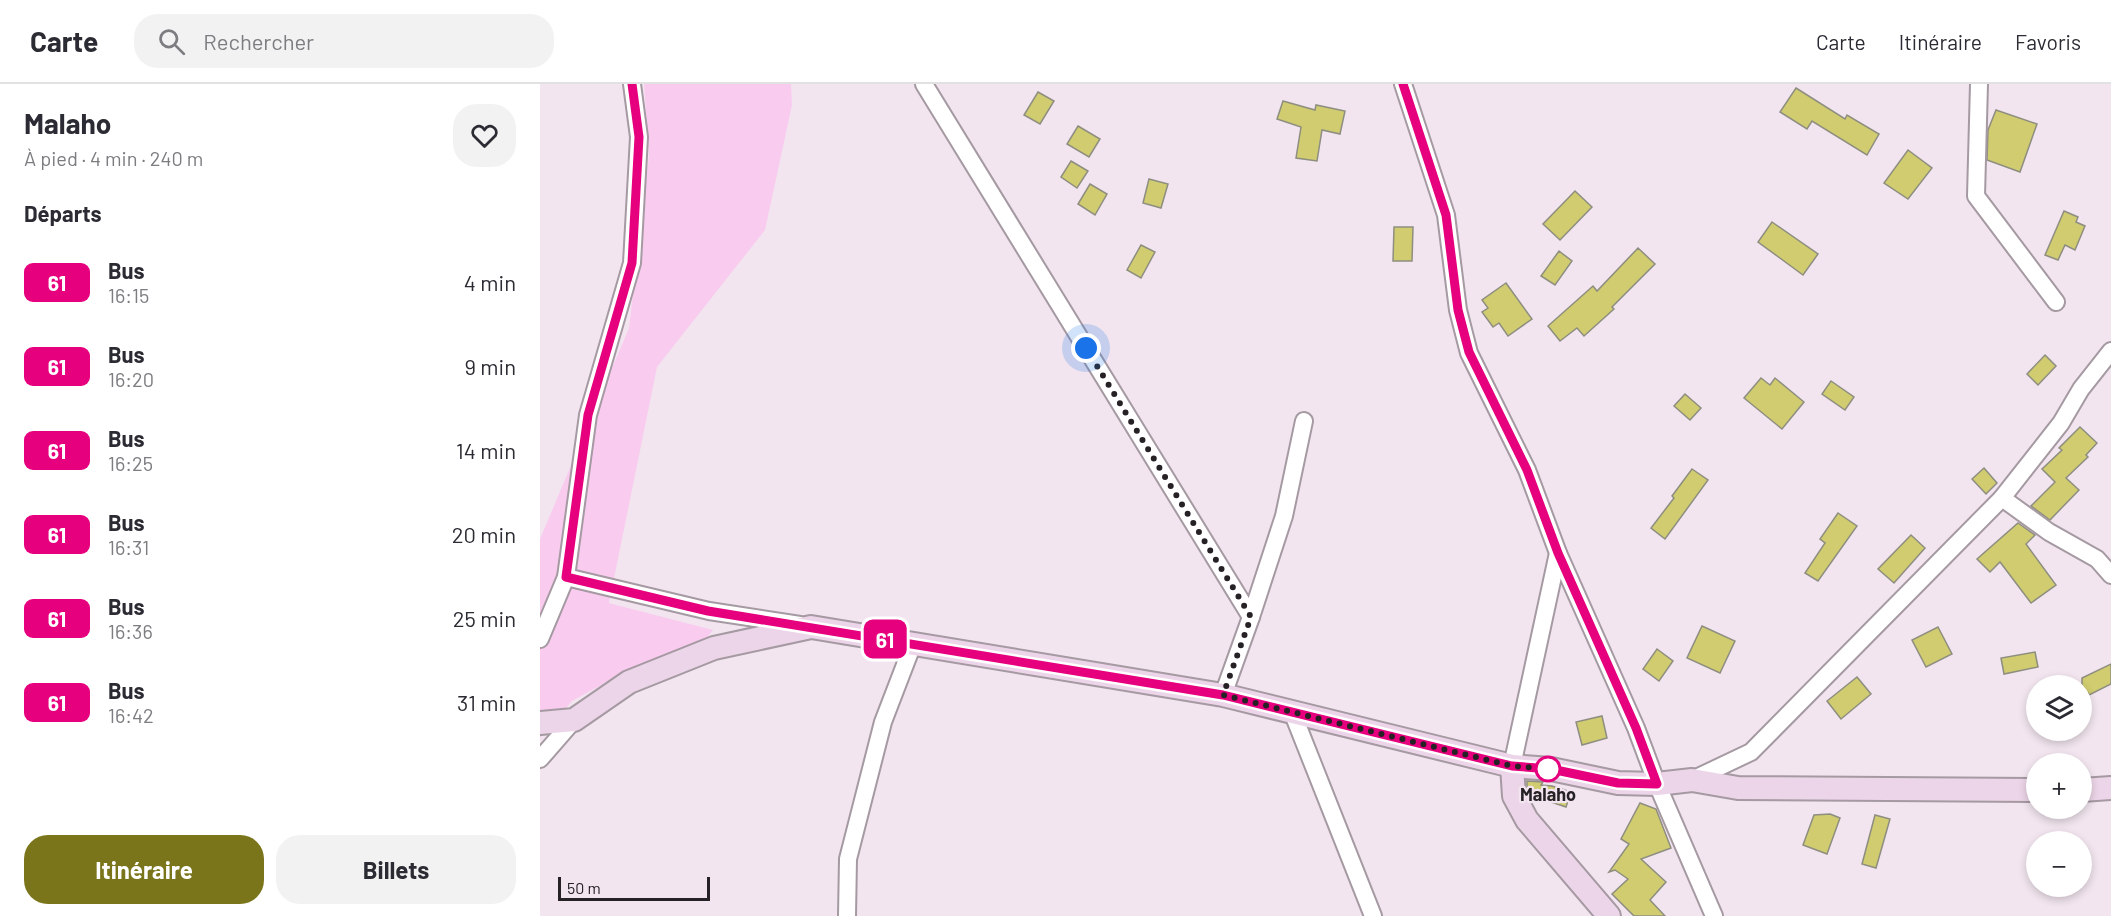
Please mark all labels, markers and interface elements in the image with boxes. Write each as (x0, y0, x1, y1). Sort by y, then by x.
search box (134, 14, 554, 68)
text: Carte (30, 24, 98, 58)
icon: search (155, 25, 188, 58)
text: Rechercher (203, 28, 314, 54)
text: Carte (1816, 29, 1866, 54)
text: Itinéraire (1899, 29, 1982, 54)
text: Favoris (2015, 29, 2081, 54)
button: heart (453, 104, 516, 167)
text: Malaho (24, 106, 111, 140)
text: À pied · 4 min · 240 m (24, 146, 203, 170)
text: Départs (24, 200, 102, 226)
text: Bus (108, 257, 145, 283)
text: 4 min (464, 269, 516, 295)
text: 61 (48, 270, 66, 295)
text: 16:15 (108, 283, 149, 307)
your location (1071, 333, 1101, 363)
text: Bus (108, 341, 145, 367)
text: 9 min (464, 353, 516, 379)
text: 61 (48, 354, 66, 379)
text: 16:20 (108, 367, 154, 391)
text: Bus (108, 425, 145, 451)
text: 14 min (456, 437, 516, 463)
text: 61 (48, 438, 66, 463)
text: 16:25 (108, 451, 153, 475)
text: Bus (108, 509, 145, 535)
text: 20 min (452, 521, 516, 547)
text: 61 (48, 522, 66, 547)
text: 16:31 (108, 535, 149, 559)
text: Bus (108, 593, 145, 619)
text: 25 min (453, 605, 516, 631)
text: 61 (48, 606, 66, 631)
text: 16:36 (108, 619, 153, 643)
line badge: 61 (858, 620, 912, 658)
text: 61 (876, 627, 894, 652)
map controls (2026, 675, 2092, 897)
button: layers (2026, 675, 2092, 741)
text: Bus (108, 677, 145, 703)
text: 31 min (457, 689, 516, 715)
text: 61 (48, 690, 66, 715)
text: 16:42 (108, 703, 154, 727)
button: + (2026, 753, 2092, 819)
marker: Malaho (1535, 756, 1561, 782)
place label: Malaho (1520, 783, 1576, 805)
button: − (2026, 831, 2092, 897)
button: Itinéraire (24, 835, 264, 904)
button: Billets (276, 835, 516, 904)
scale bar (558, 874, 710, 902)
text: 50 m (567, 878, 601, 897)

